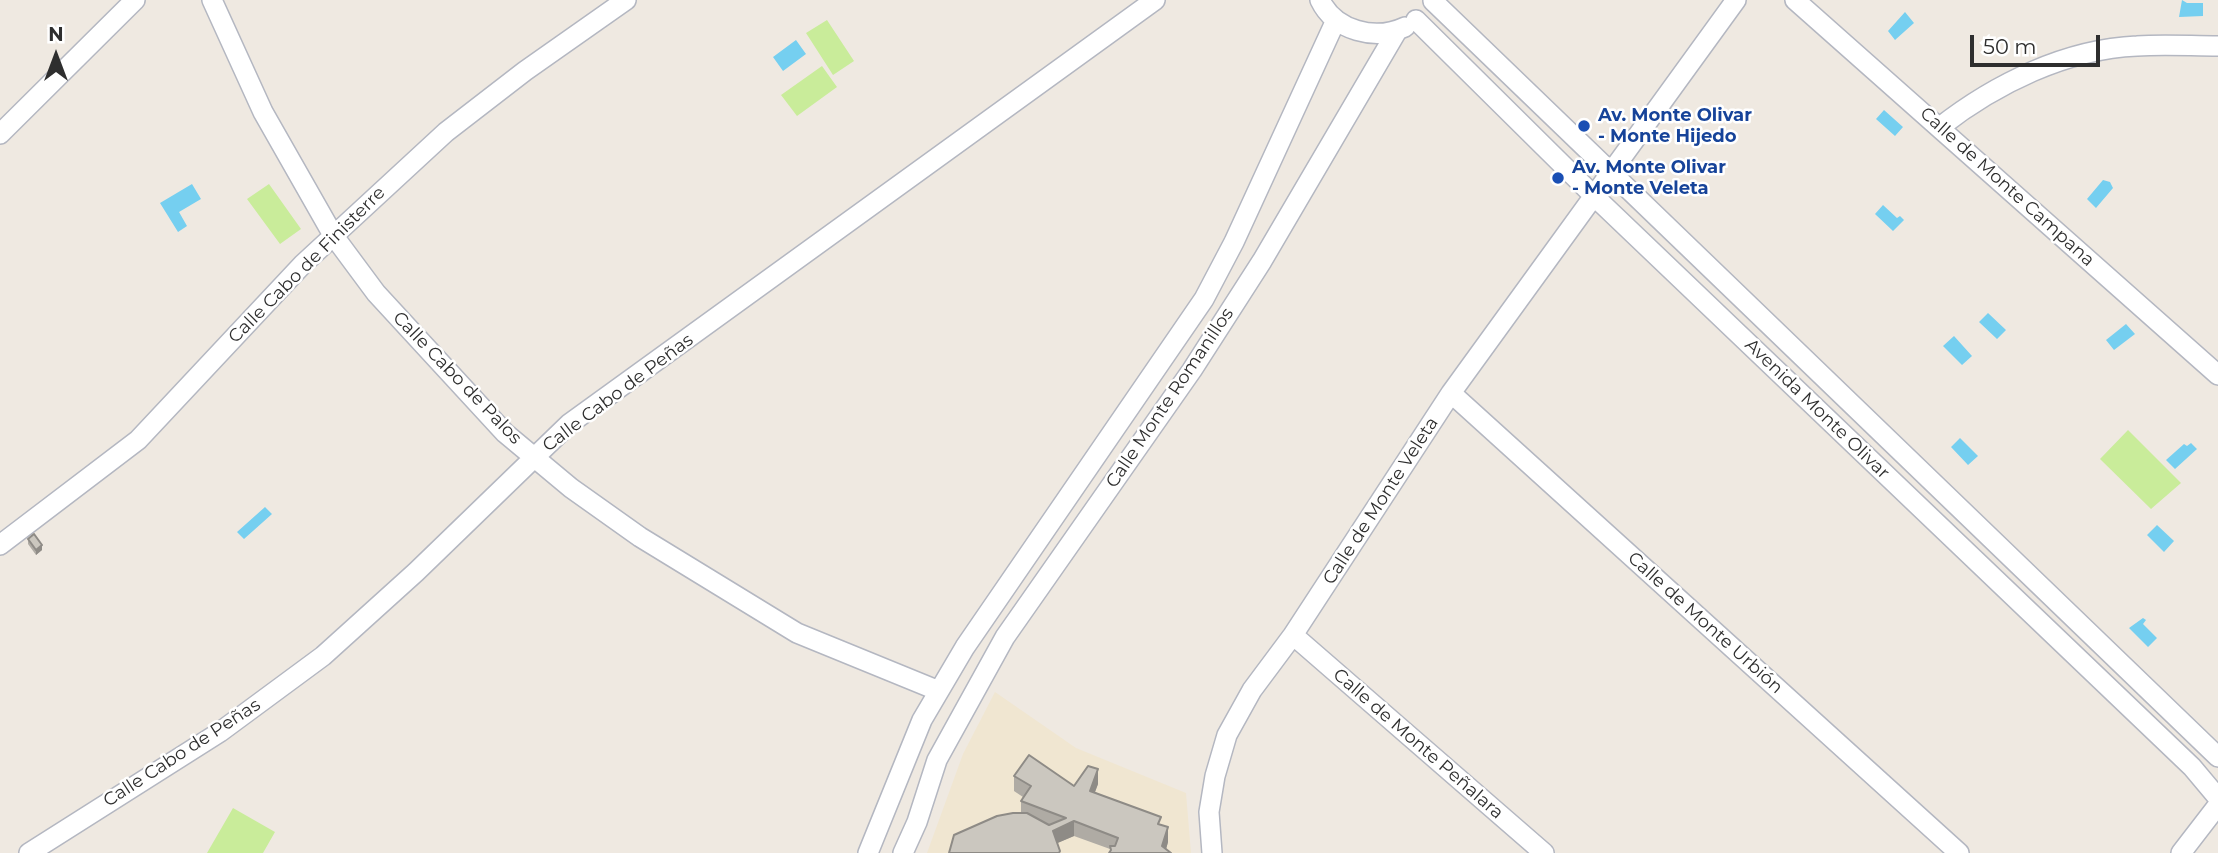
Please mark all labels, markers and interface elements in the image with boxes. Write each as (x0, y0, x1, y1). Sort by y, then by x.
north arrow (21, 21, 91, 91)
scale bar (1973, 21, 2102, 65)
text: N (48, 23, 64, 46)
text: 50 m (1983, 34, 2037, 59)
street label: Calle de Monte Campana (1915, 103, 2099, 271)
place label: Av. Monte Olivar - Monte Hijedo (1598, 105, 1752, 148)
marker: Av. Monte Olivar - Monte Hijedo (1576, 118, 1592, 134)
place label: Av. Monte Olivar - Monte Veleta (1572, 157, 1726, 200)
marker: Av. Monte Olivar - Monte Veleta (1550, 170, 1566, 186)
street label: Calle Cabo de Finisterre (224, 182, 390, 348)
street label: Calle Monte Romanillos (1102, 304, 1238, 492)
street label: Calle Cabo de Palos (388, 307, 526, 449)
street label: Calle Cabo de Peñas (538, 329, 698, 457)
street label: Avenida Monte Olivar (1740, 334, 1894, 484)
street label: Calle de Monte Veleta (1319, 413, 1443, 589)
street label: Calle de Monte Urbión (1623, 548, 1787, 698)
street label: Calle de Monte Peñalara (1328, 664, 1508, 824)
street label: Calle Cabo de Peñas (99, 694, 265, 812)

